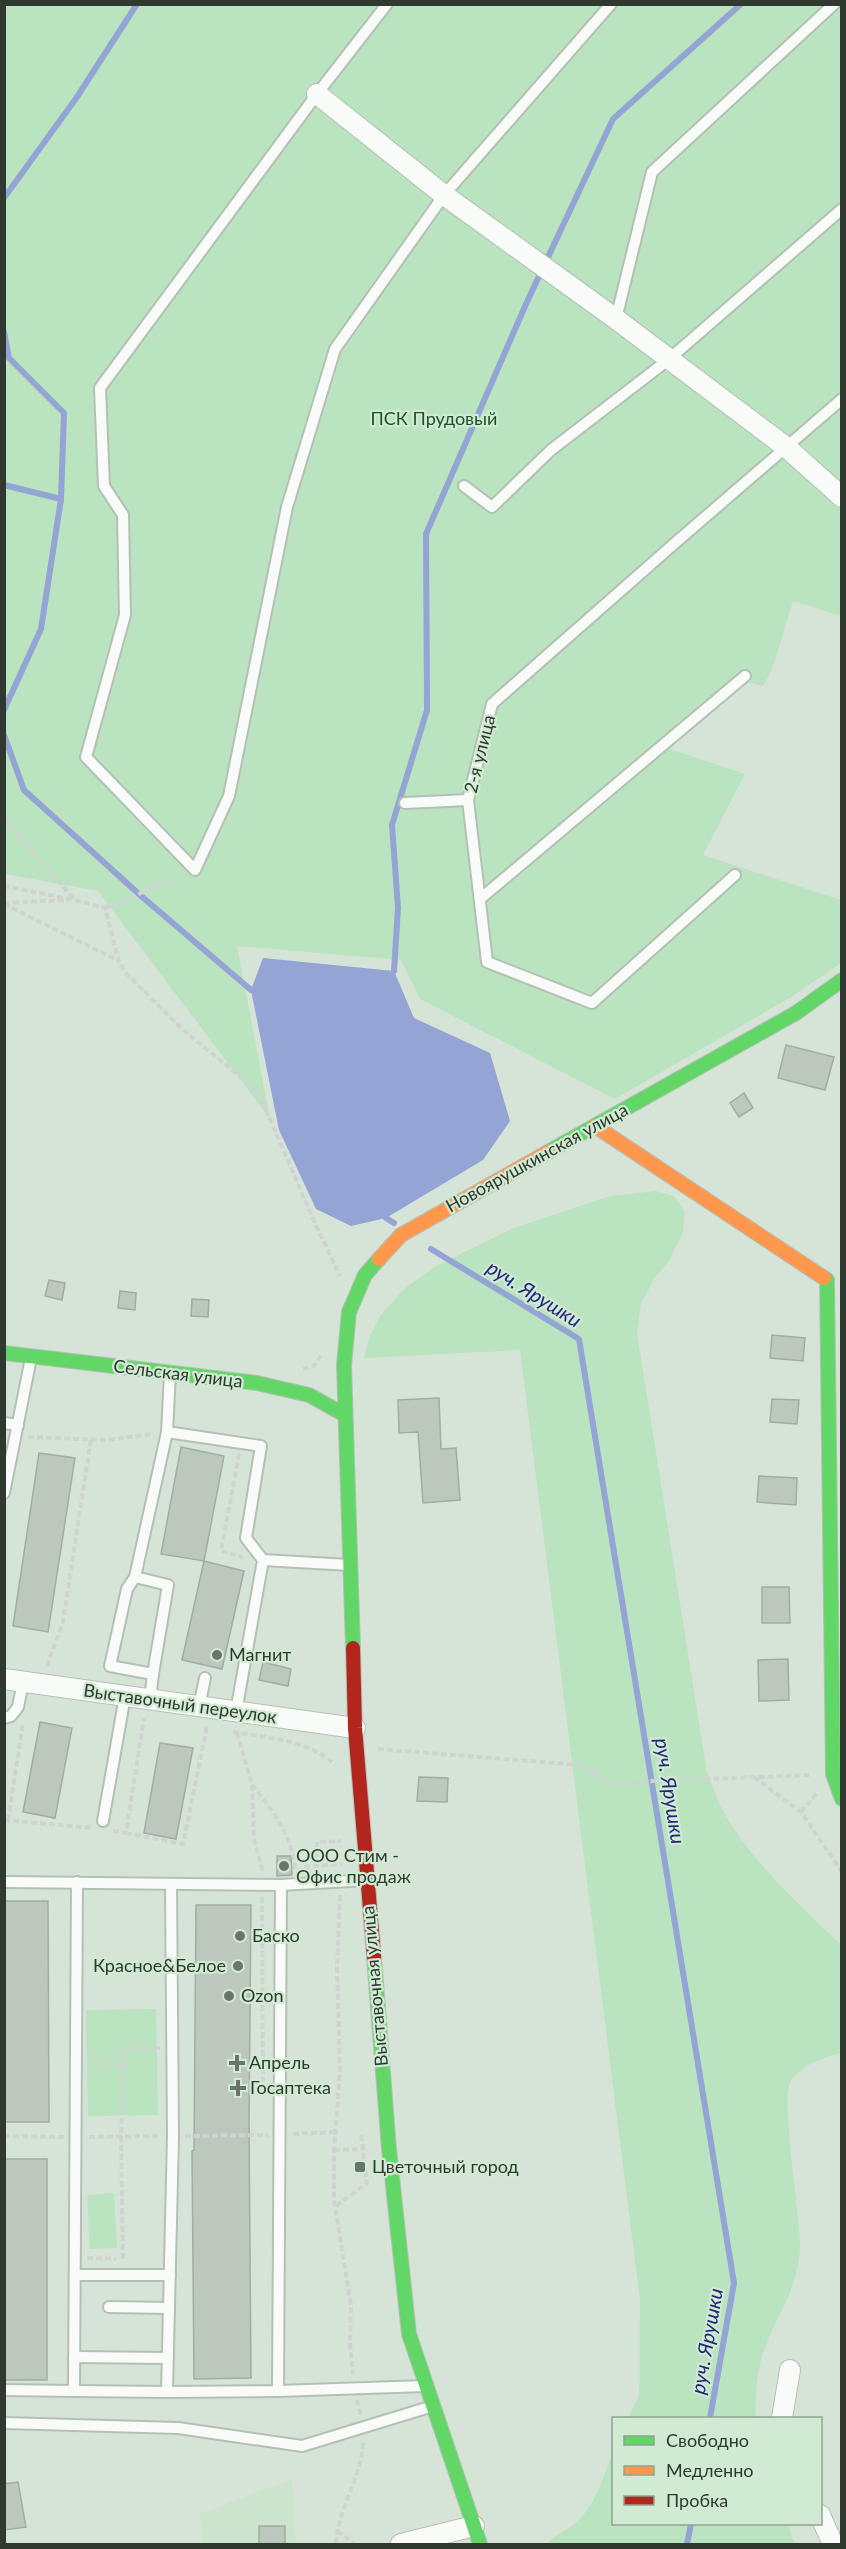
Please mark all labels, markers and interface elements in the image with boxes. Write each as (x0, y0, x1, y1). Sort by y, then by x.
park label: ПСК Прудовый (371, 407, 497, 429)
street label: 2-я улица (459, 712, 499, 795)
street label: Новоярушкинская улица (442, 1098, 631, 1216)
water label: руч. Ярушки (483, 1255, 586, 1332)
street label: Сельская улица (112, 1354, 244, 1392)
place label: Магнит (229, 1643, 291, 1665)
marker: Магнит (210, 1648, 224, 1662)
street label: Выставочный переулок (82, 1679, 279, 1728)
water label: руч. Ярушки (651, 1736, 691, 1846)
place label: ООО Стим - Офис продаж (296, 1844, 411, 1887)
marker: ООО Стим - Офис продаж (277, 1859, 291, 1873)
street label: Выставочная улица (356, 1905, 392, 2067)
place label: Баско (252, 1924, 300, 1946)
marker: Баско (233, 1929, 247, 1943)
place label: Красное&Белое (93, 1954, 226, 1976)
marker: Красное&Белое (231, 1959, 245, 1973)
place label: Ozon (241, 1984, 283, 2006)
marker: Ozon (222, 1989, 236, 2003)
place label: Апрель (249, 2051, 310, 2073)
marker: Апрель (230, 2056, 244, 2070)
place label: Госаптека (250, 2076, 331, 2098)
marker: Госаптека (231, 2081, 245, 2095)
place label: Цветочный город (372, 2155, 519, 2177)
marker: Цветочный город (353, 2160, 367, 2174)
water label: руч. Ярушки (685, 2286, 727, 2396)
legend (612, 2417, 822, 2525)
text: Свободно (666, 2429, 749, 2451)
text: Медленно (666, 2459, 754, 2481)
text: Пробка (666, 2489, 728, 2511)

